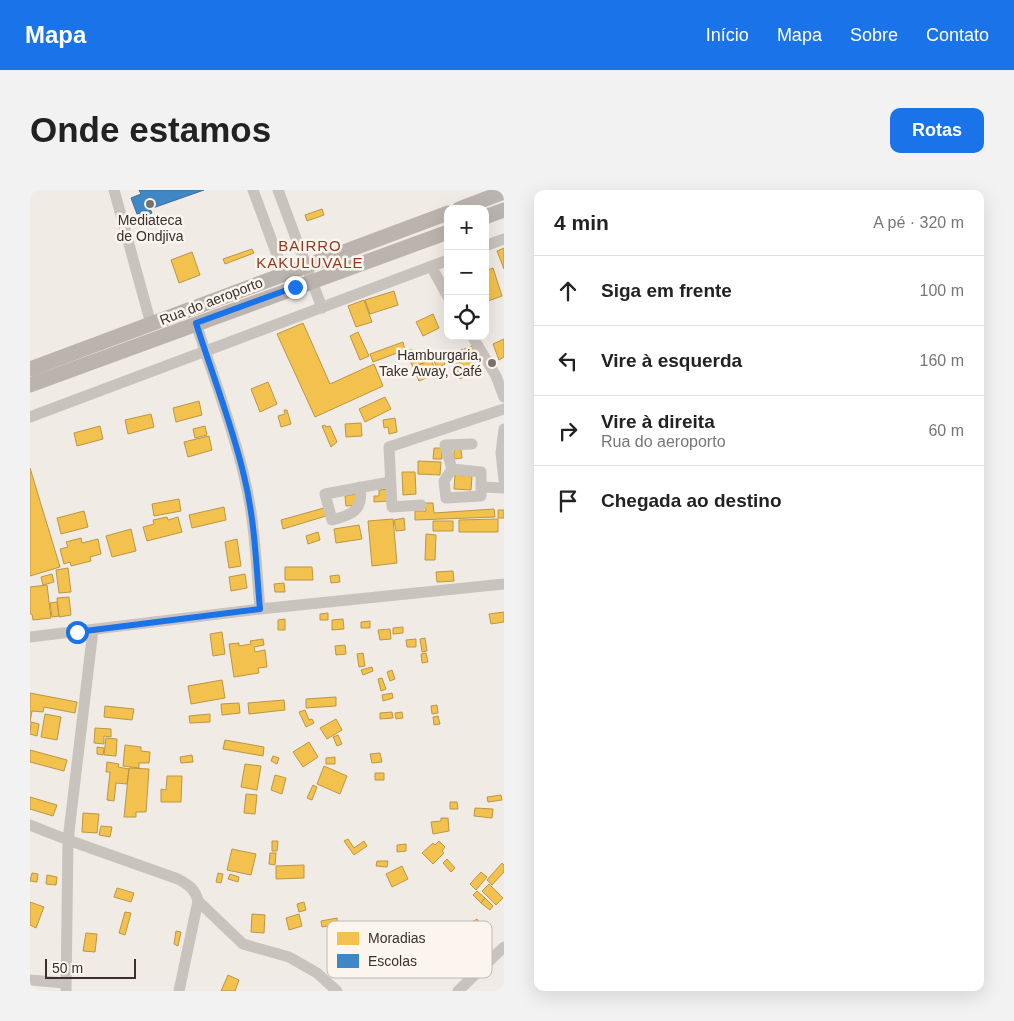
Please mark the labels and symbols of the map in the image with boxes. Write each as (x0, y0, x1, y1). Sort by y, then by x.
marker: Mediateca de Ondjiva (144, 198, 156, 210)
place label: Mediateca de Ondjiva (117, 212, 184, 244)
district label: BAIRRO KAKULUVALE (256, 237, 364, 271)
street label: Rua do aeroporto (157, 274, 265, 328)
route end (284, 276, 307, 299)
place label: Hamburgaria, Take Away, Café (379, 347, 482, 379)
marker: Hamburgaria, Take Away, Café (486, 357, 498, 369)
route start (66, 621, 89, 644)
legend (327, 921, 492, 978)
text: Moradias (368, 930, 426, 946)
text: Escolas (368, 953, 417, 969)
scale bar (45, 956, 136, 979)

